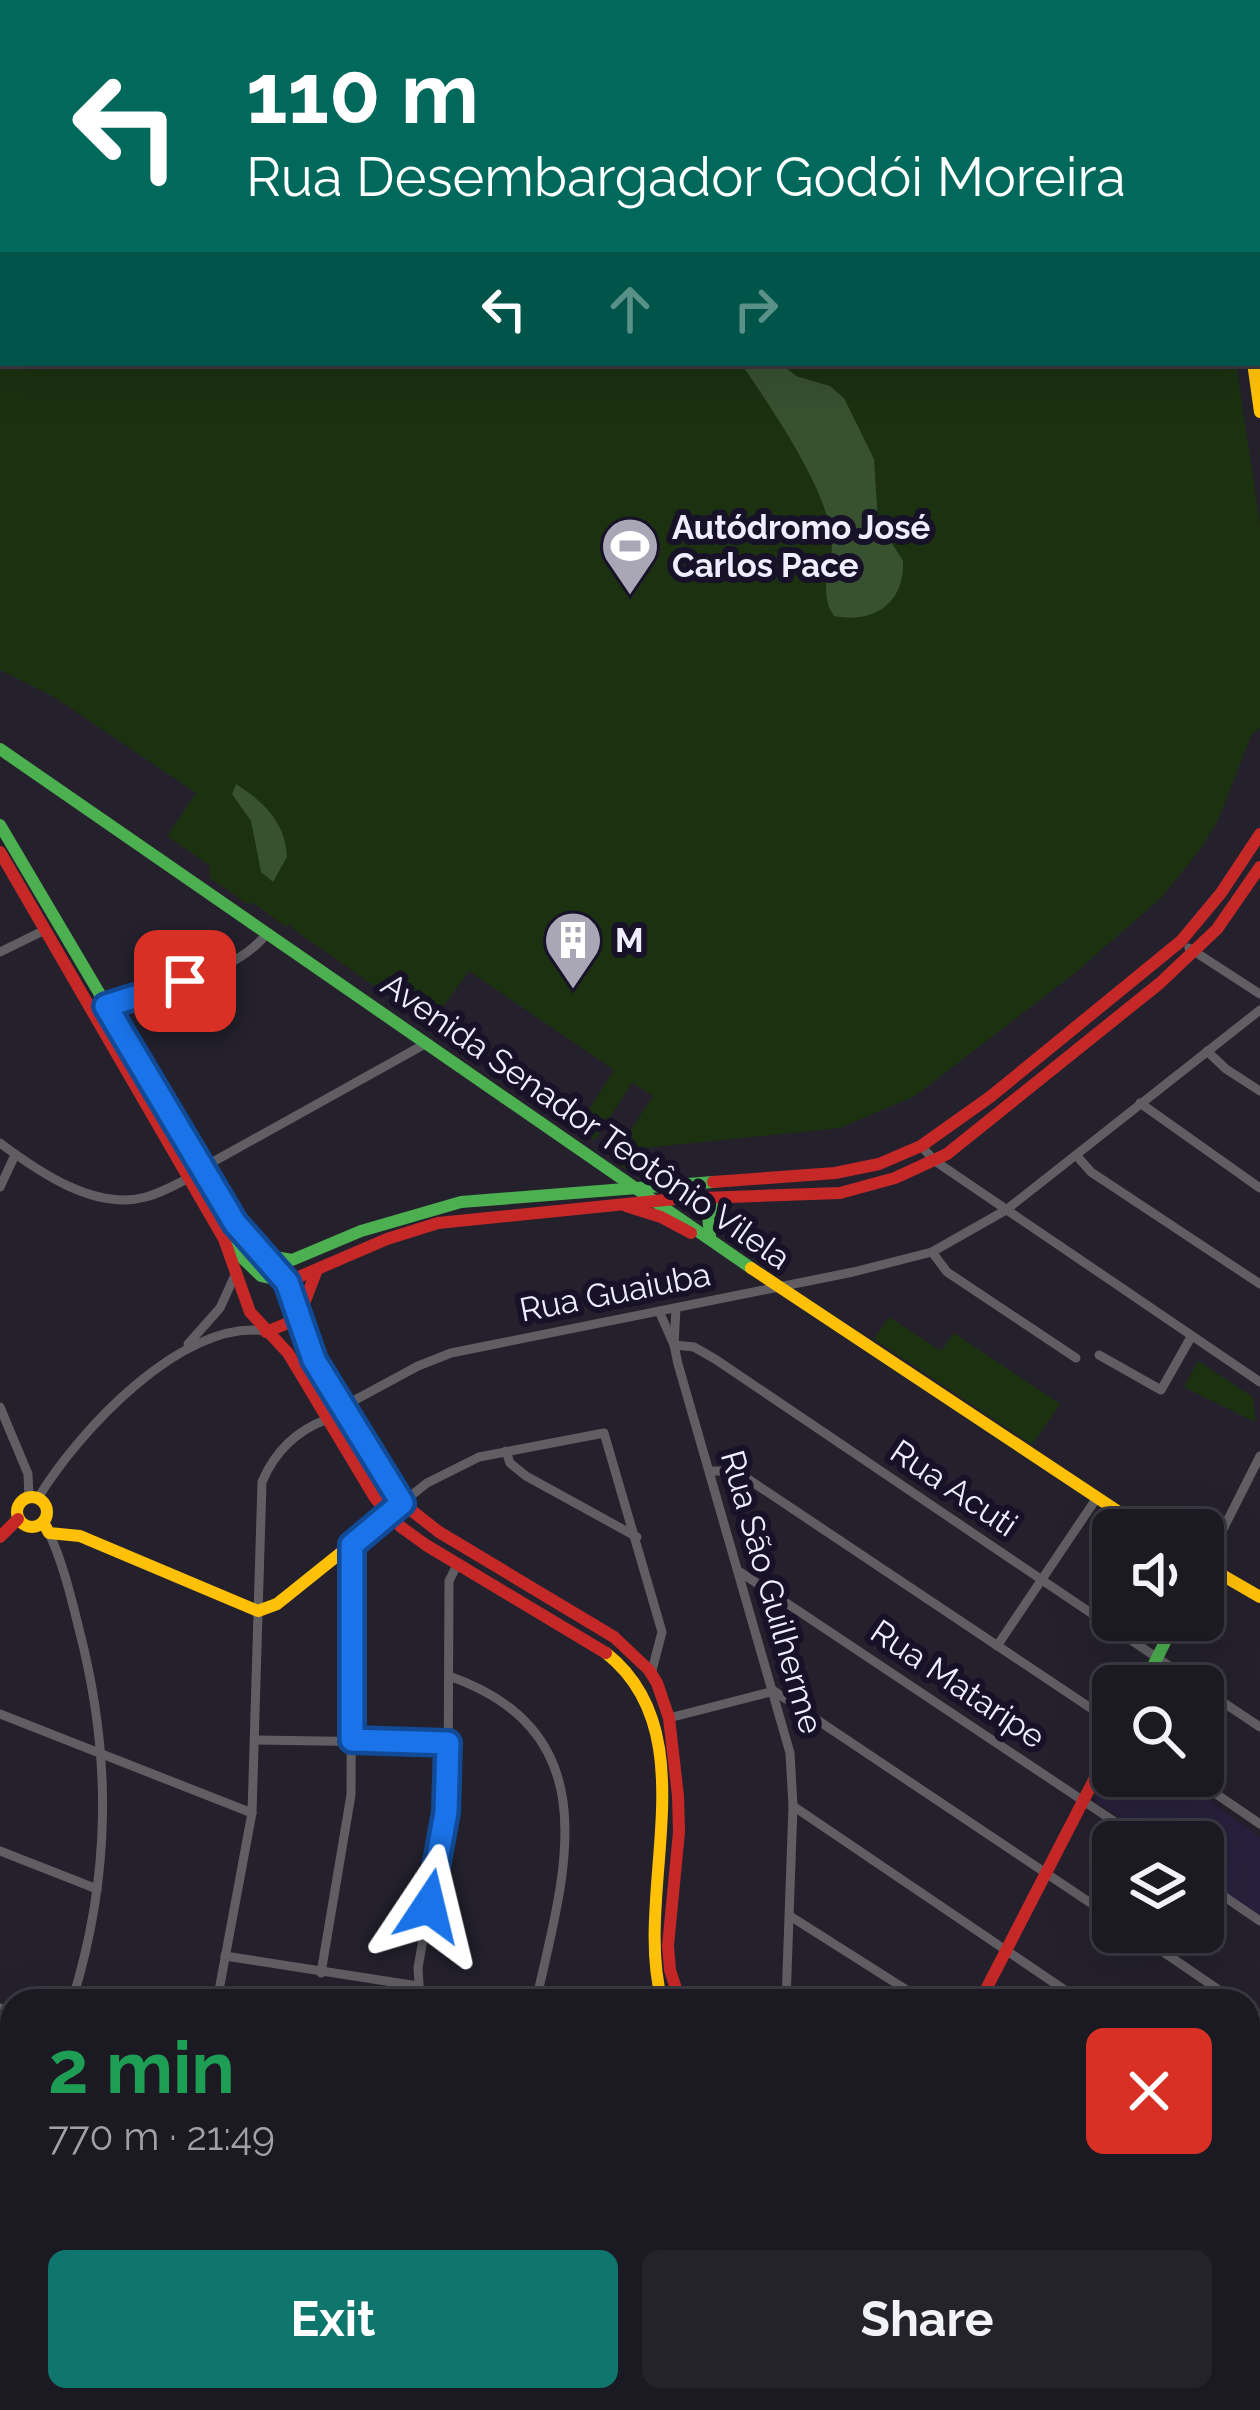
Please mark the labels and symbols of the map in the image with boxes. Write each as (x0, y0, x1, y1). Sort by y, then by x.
place label: Autódromo José Carlos Pace (672, 508, 930, 585)
sports icon: Autódromo José Carlos Pace (599, 515, 661, 597)
building icon: M (542, 909, 604, 991)
place label: M (615, 921, 644, 960)
pin (134, 930, 236, 1032)
street label: Avenida Senador Teotônio Vilela (374, 965, 798, 1277)
street label: Rua Guaiuba (516, 1254, 714, 1330)
street label: Rua Acuti (883, 1432, 1025, 1544)
street label: Rua São Guilherme (713, 1446, 831, 1738)
street label: Rua Mataripe (864, 1611, 1052, 1757)
position arrow (366, 1843, 492, 1969)

